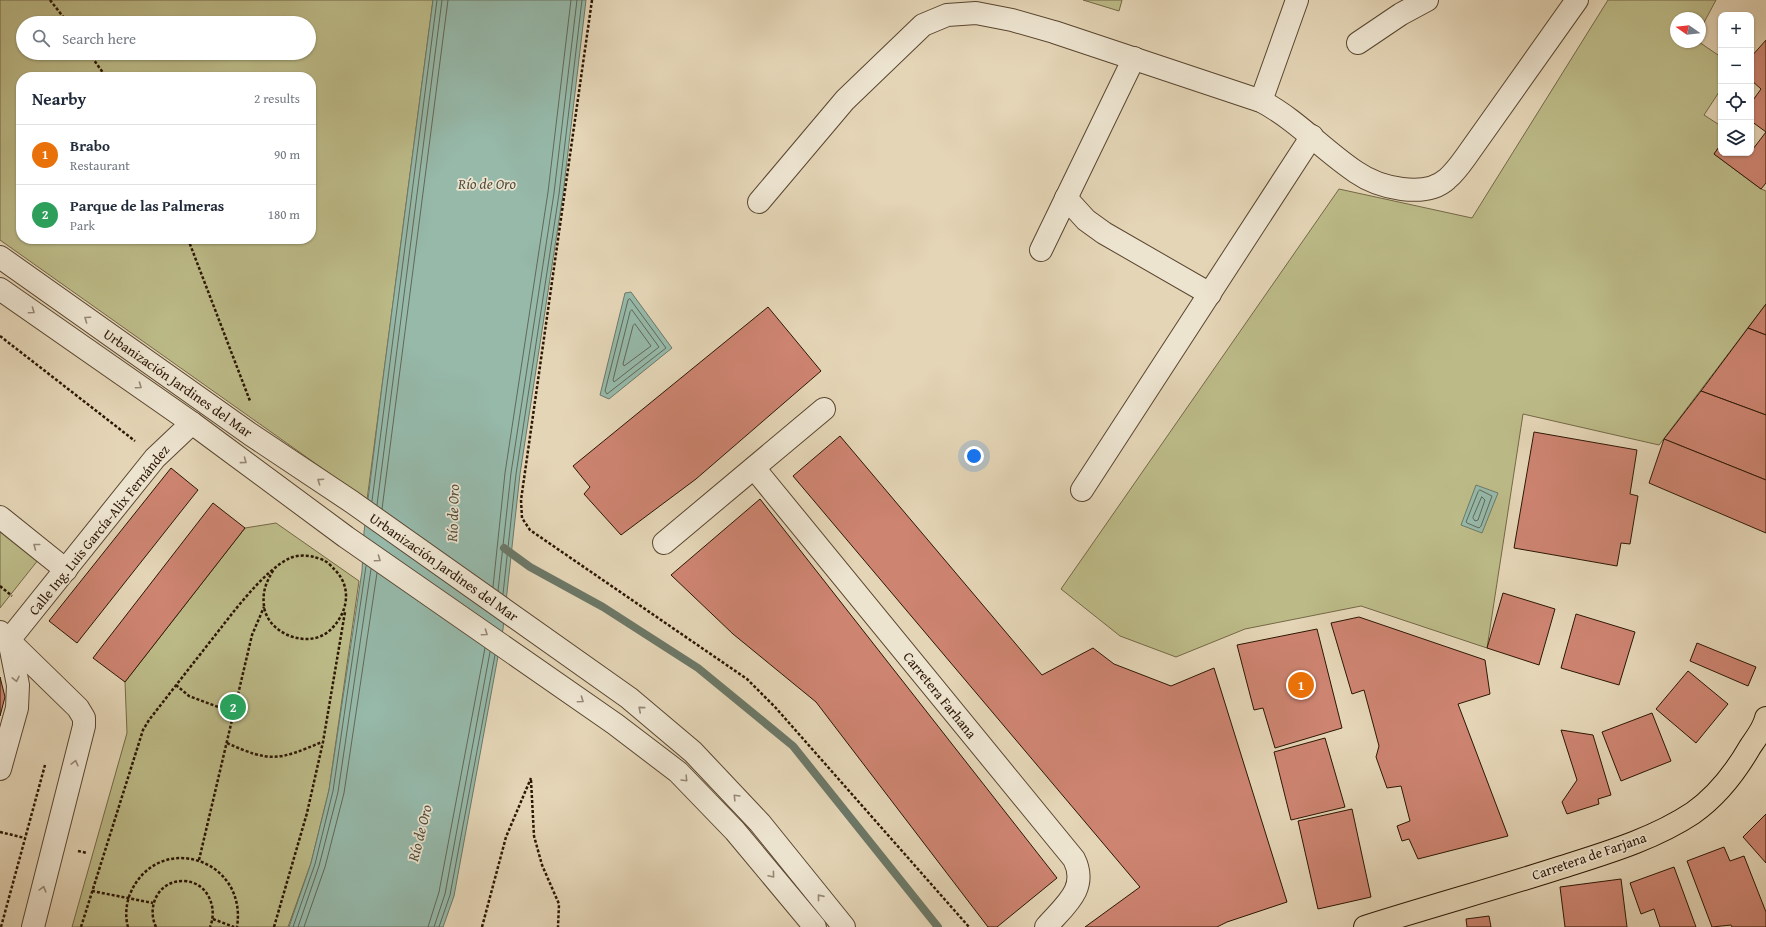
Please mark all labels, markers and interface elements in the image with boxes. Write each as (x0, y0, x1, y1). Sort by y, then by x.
north arrow (1670, 12, 1706, 48)
map controls (1718, 12, 1754, 156)
button: + (1718, 12, 1754, 48)
search box (16, 16, 316, 60)
icon: search (30, 27, 52, 49)
text: Search here (62, 28, 136, 49)
button: − (1718, 48, 1754, 84)
button: locate (1718, 84, 1754, 120)
text: Nearby (32, 86, 86, 111)
text: 2 results (254, 89, 300, 108)
button: layers (1718, 120, 1754, 156)
text: Brabo (70, 135, 110, 156)
text: 1 (42, 145, 48, 164)
text: 90 m (274, 145, 300, 164)
text: Restaurant (70, 156, 130, 175)
water label: Río de Oro (457, 173, 516, 194)
text: Parque de las Palmeras (70, 195, 224, 216)
text: 2 (42, 205, 48, 224)
text: 180 m (268, 205, 300, 224)
text: Park (70, 216, 95, 235)
one-way arrow (28, 306, 35, 314)
one-way arrow (84, 317, 91, 324)
street label: Urbanización Jardines del Mar (99, 324, 257, 442)
one-way arrow (134, 381, 141, 388)
street label: Calle Ing. Luis García-Alix Fernández (24, 441, 174, 619)
your location (964, 446, 984, 466)
one-way arrow (240, 457, 247, 464)
one-way arrow (317, 478, 324, 486)
water label: Río de Oro (441, 483, 464, 543)
street label: Urbanización Jardines del Mar (365, 508, 523, 626)
one-way arrow (33, 543, 40, 550)
one-way arrow (374, 554, 381, 562)
one-way arrow (481, 628, 488, 636)
street label: Carretera Farhana (899, 647, 982, 743)
pin: 1 (1288, 670, 1314, 700)
one-way arrow (12, 675, 20, 682)
pin: 2 (220, 692, 246, 722)
one-way arrow (577, 695, 584, 702)
one-way arrow (639, 706, 646, 713)
one-way arrow (70, 760, 79, 767)
one-way arrow (680, 774, 688, 782)
one-way arrow (734, 795, 741, 802)
water label: Río de Oro (402, 802, 437, 864)
street label: Carretera de Farjana (1529, 827, 1649, 885)
one-way arrow (767, 871, 774, 878)
one-way arrow (38, 886, 47, 893)
one-way arrow (818, 894, 825, 901)

